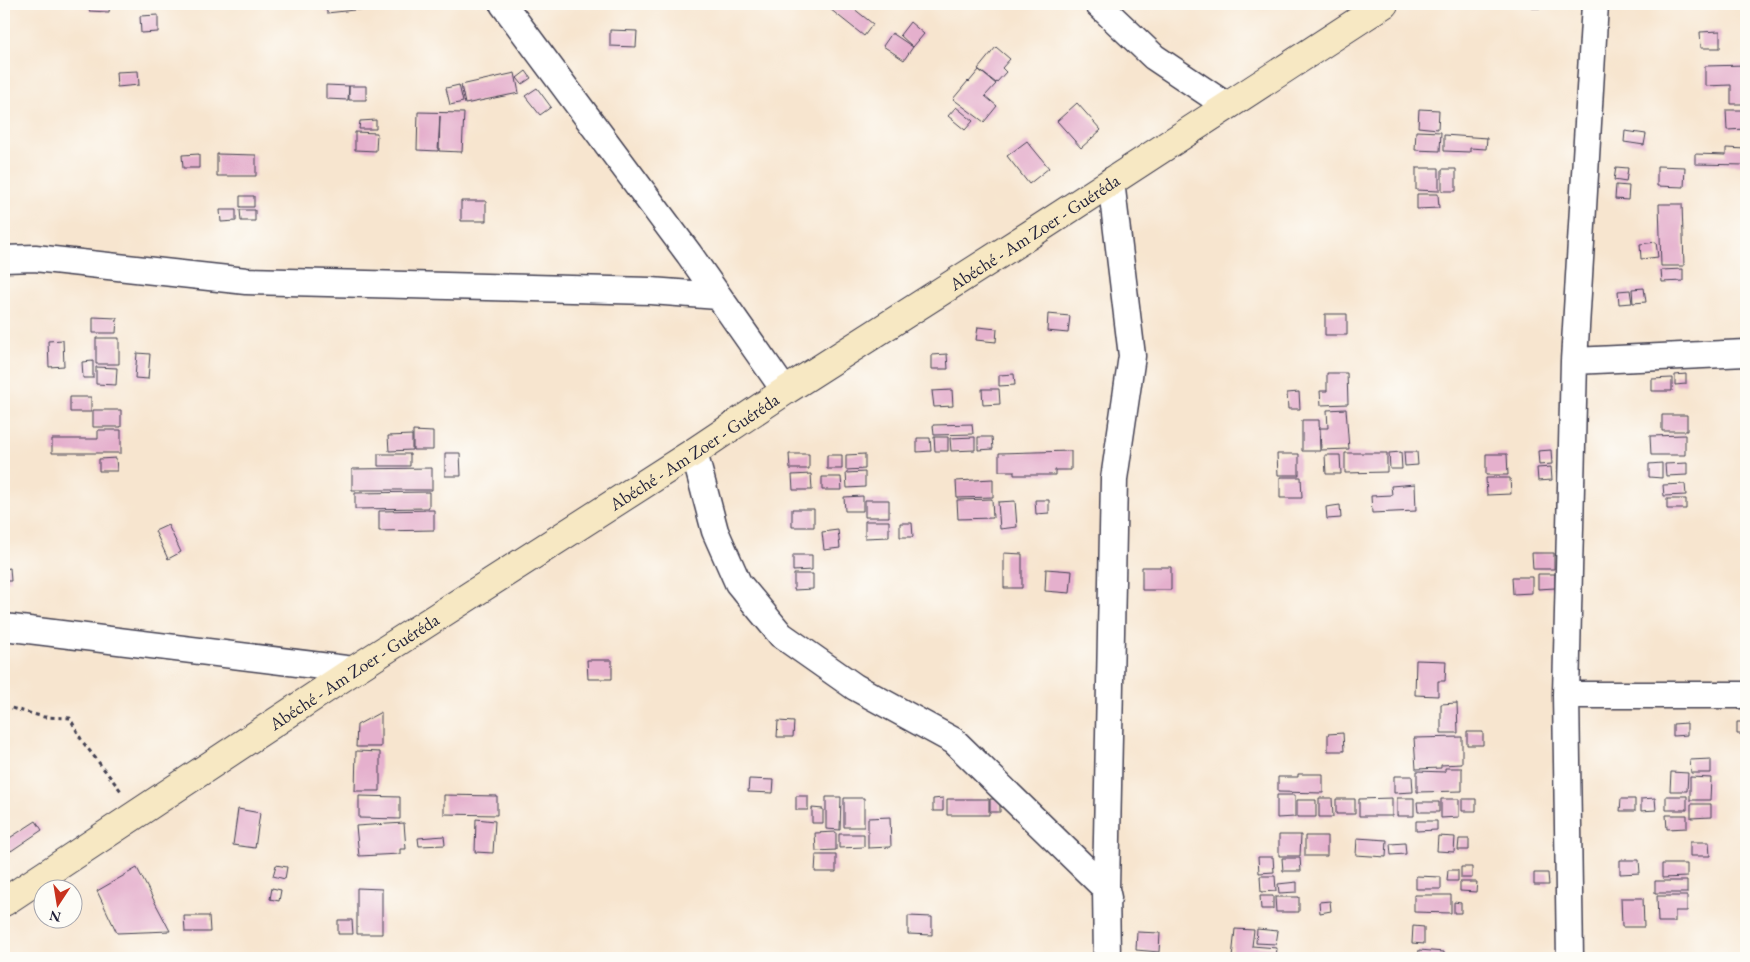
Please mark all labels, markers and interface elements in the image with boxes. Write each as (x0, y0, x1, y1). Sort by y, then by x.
street label: Abéché - Am Zoer - Guéréda (944, 168, 1124, 296)
street label: Abéché - Am Zoer - Guéréda (604, 387, 784, 516)
street label: Abéché - Am Zoer - Guéréda (263, 607, 444, 735)
north arrow (32, 880, 82, 930)
text: N (47, 907, 63, 927)

